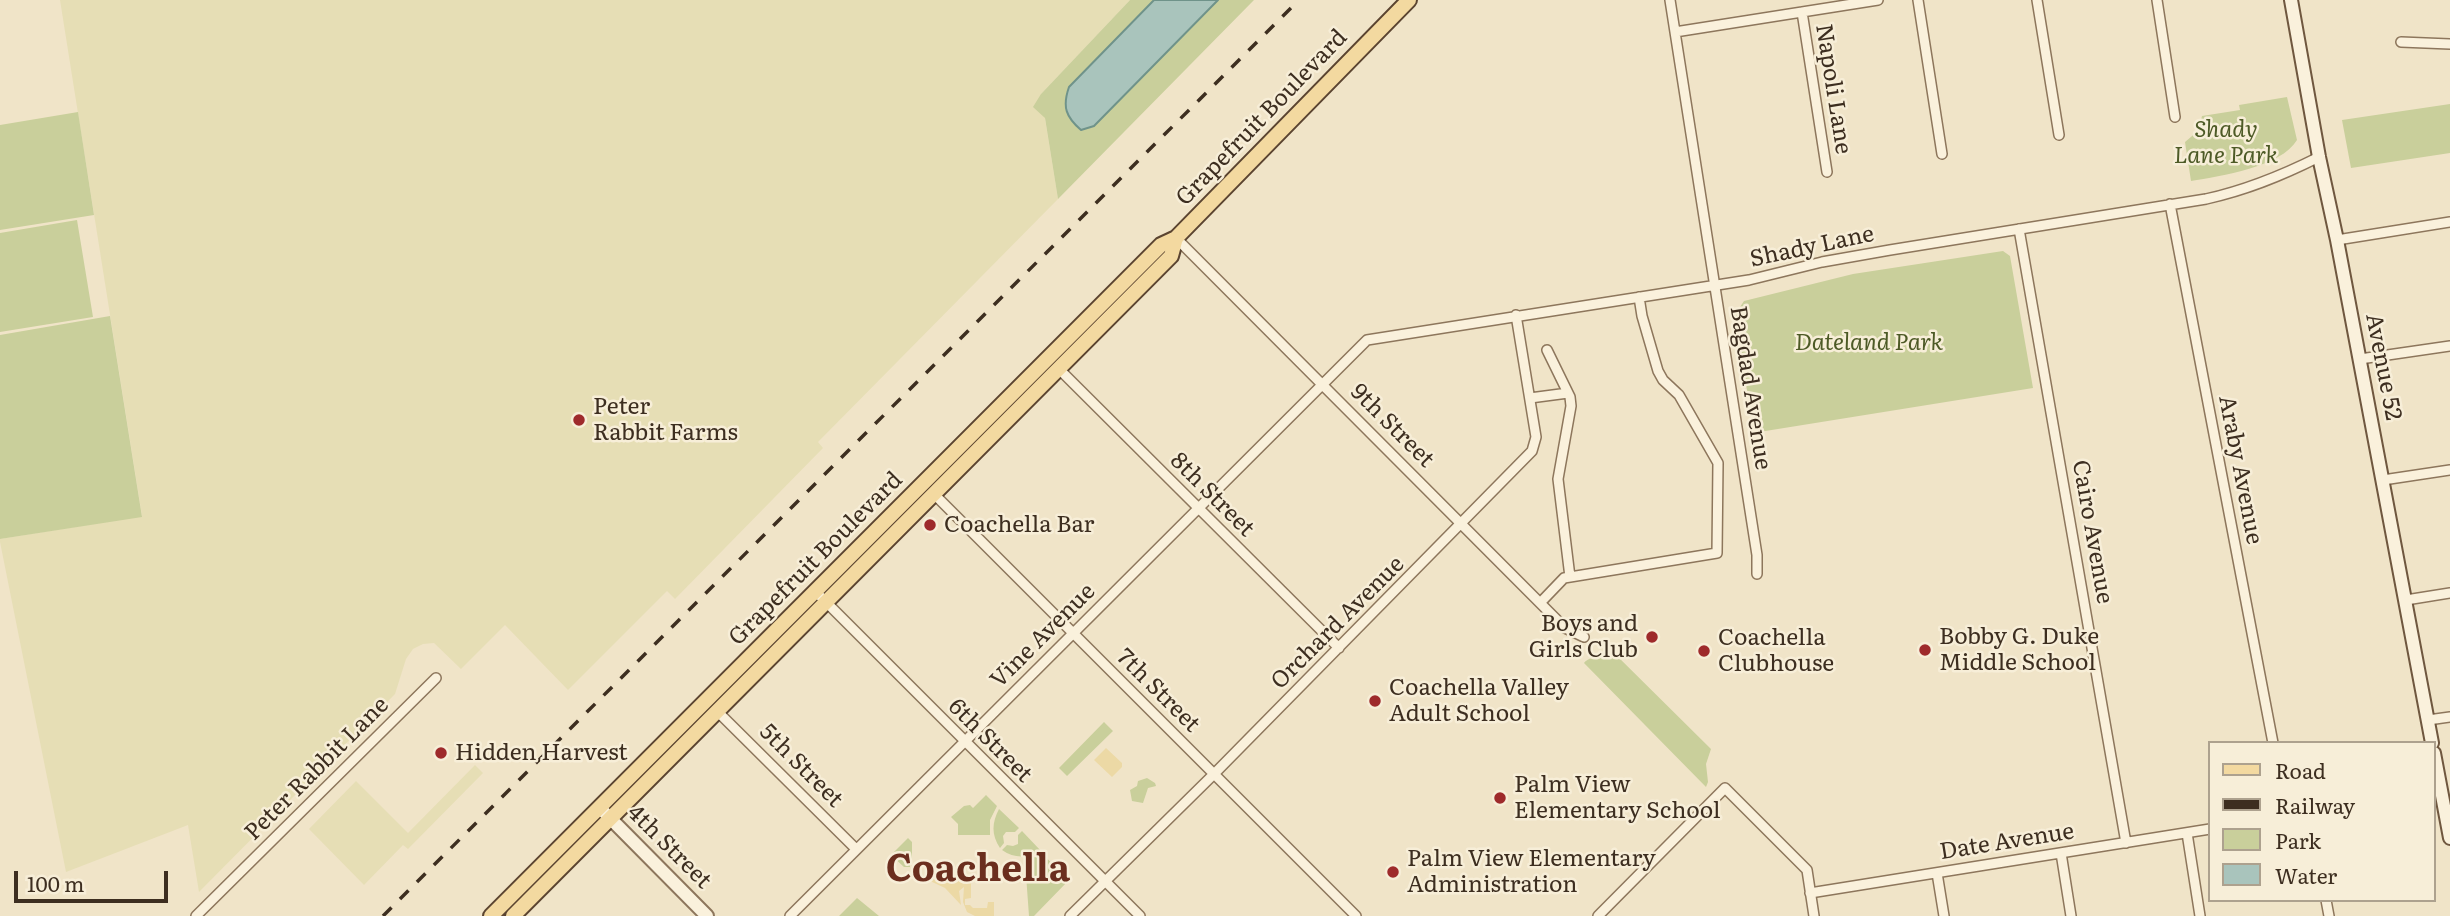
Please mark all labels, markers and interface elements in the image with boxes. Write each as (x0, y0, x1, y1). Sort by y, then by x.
street label: Napoli Lane (1809, 22, 1857, 156)
street label: Grapefruit Boulevard (1171, 24, 1353, 212)
park label: Shady Lane Park (2174, 116, 2278, 170)
street label: Shady Lane (1747, 220, 1877, 274)
street label: Bagdad Avenue (1723, 304, 1777, 472)
street label: Avenue 52 (2359, 311, 2407, 423)
park label: Dateland Park (1795, 329, 1943, 357)
street label: 9th Street (1344, 378, 1440, 474)
place label: Peter Rabbit Farms (593, 393, 738, 447)
street label: Araby Avenue (2212, 393, 2268, 547)
marker: Peter Rabbit Farms (571, 412, 587, 428)
street label: 8th Street (1164, 447, 1260, 543)
street label: Cairo Avenue (2066, 458, 2118, 606)
street label: Grapefruit Boulevard (723, 466, 909, 652)
place label: Coachella Bar (944, 511, 1094, 539)
marker: Coachella Bar (922, 517, 938, 533)
street label: Orchard Avenue (1266, 551, 1410, 695)
street label: Vine Avenue (985, 578, 1101, 694)
place label: Boys and Girls Club (1529, 610, 1638, 664)
place label: Bobby G. Duke Middle School (1939, 623, 2099, 677)
place label: Coachella Clubhouse (1718, 624, 1834, 678)
marker: Boys and Girls Club (1644, 629, 1660, 645)
marker: Bobby G. Duke Middle School (1917, 642, 1933, 658)
marker: Coachella Clubhouse (1696, 643, 1712, 659)
street label: 7th Street (1111, 644, 1205, 738)
place label: Coachella Valley Adult School (1389, 674, 1569, 728)
street label: Peter Rabbit Lane (239, 691, 395, 847)
street label: 6th Street (942, 693, 1038, 789)
marker: Coachella Valley Adult School (1367, 693, 1383, 709)
street label: 5th Street (754, 719, 848, 813)
place label: Hidden Harvest (455, 739, 628, 767)
legend (2208, 741, 2436, 902)
marker: Hidden Harvest (433, 745, 449, 761)
text: Road (2275, 754, 2326, 785)
place label: Palm View Elementary School (1514, 771, 1721, 825)
text: Railway (2275, 789, 2355, 820)
marker: Palm View Elementary School (1492, 790, 1508, 806)
street label: 4th Street (621, 799, 717, 895)
street label: Date Avenue (1938, 818, 2076, 866)
text: Park (2275, 824, 2321, 855)
place label: Palm View Elementary Administration (1407, 845, 1656, 899)
district label: Coachella (886, 848, 1070, 892)
scale bar (18, 856, 172, 900)
text: Water (2275, 859, 2337, 890)
marker: Palm View Elementary Administration (1385, 864, 1401, 880)
text: 100 m (27, 867, 84, 898)

